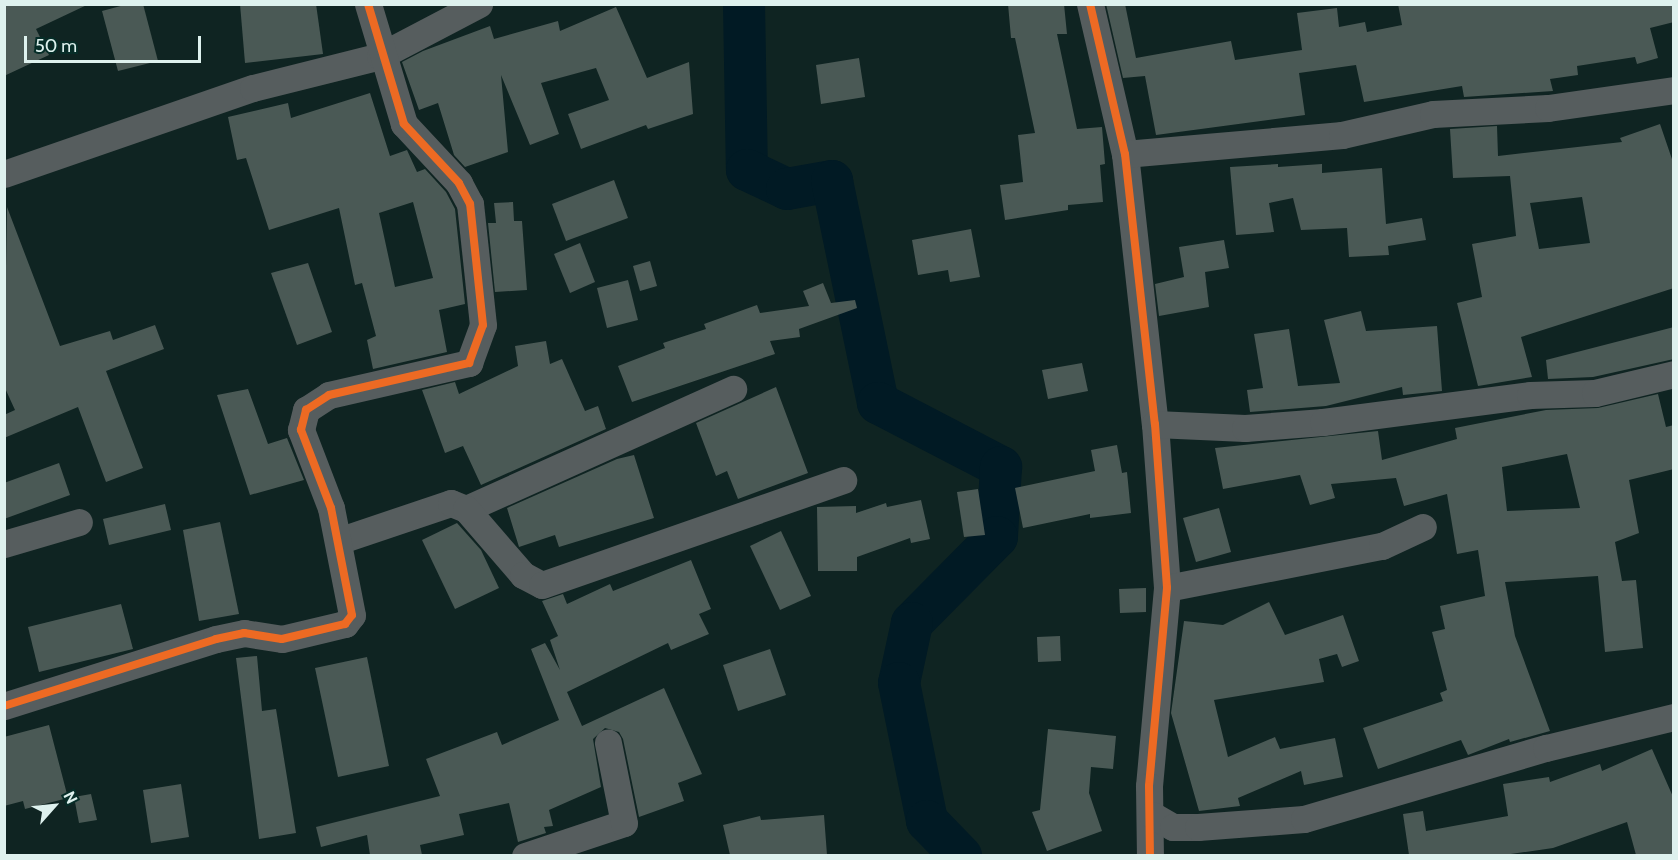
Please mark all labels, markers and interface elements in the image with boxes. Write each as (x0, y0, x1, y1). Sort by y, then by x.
scale bar (27, 24, 204, 62)
text: 50 m (35, 35, 77, 57)
north arrow (24, 776, 84, 836)
text: N (59, 788, 82, 807)

